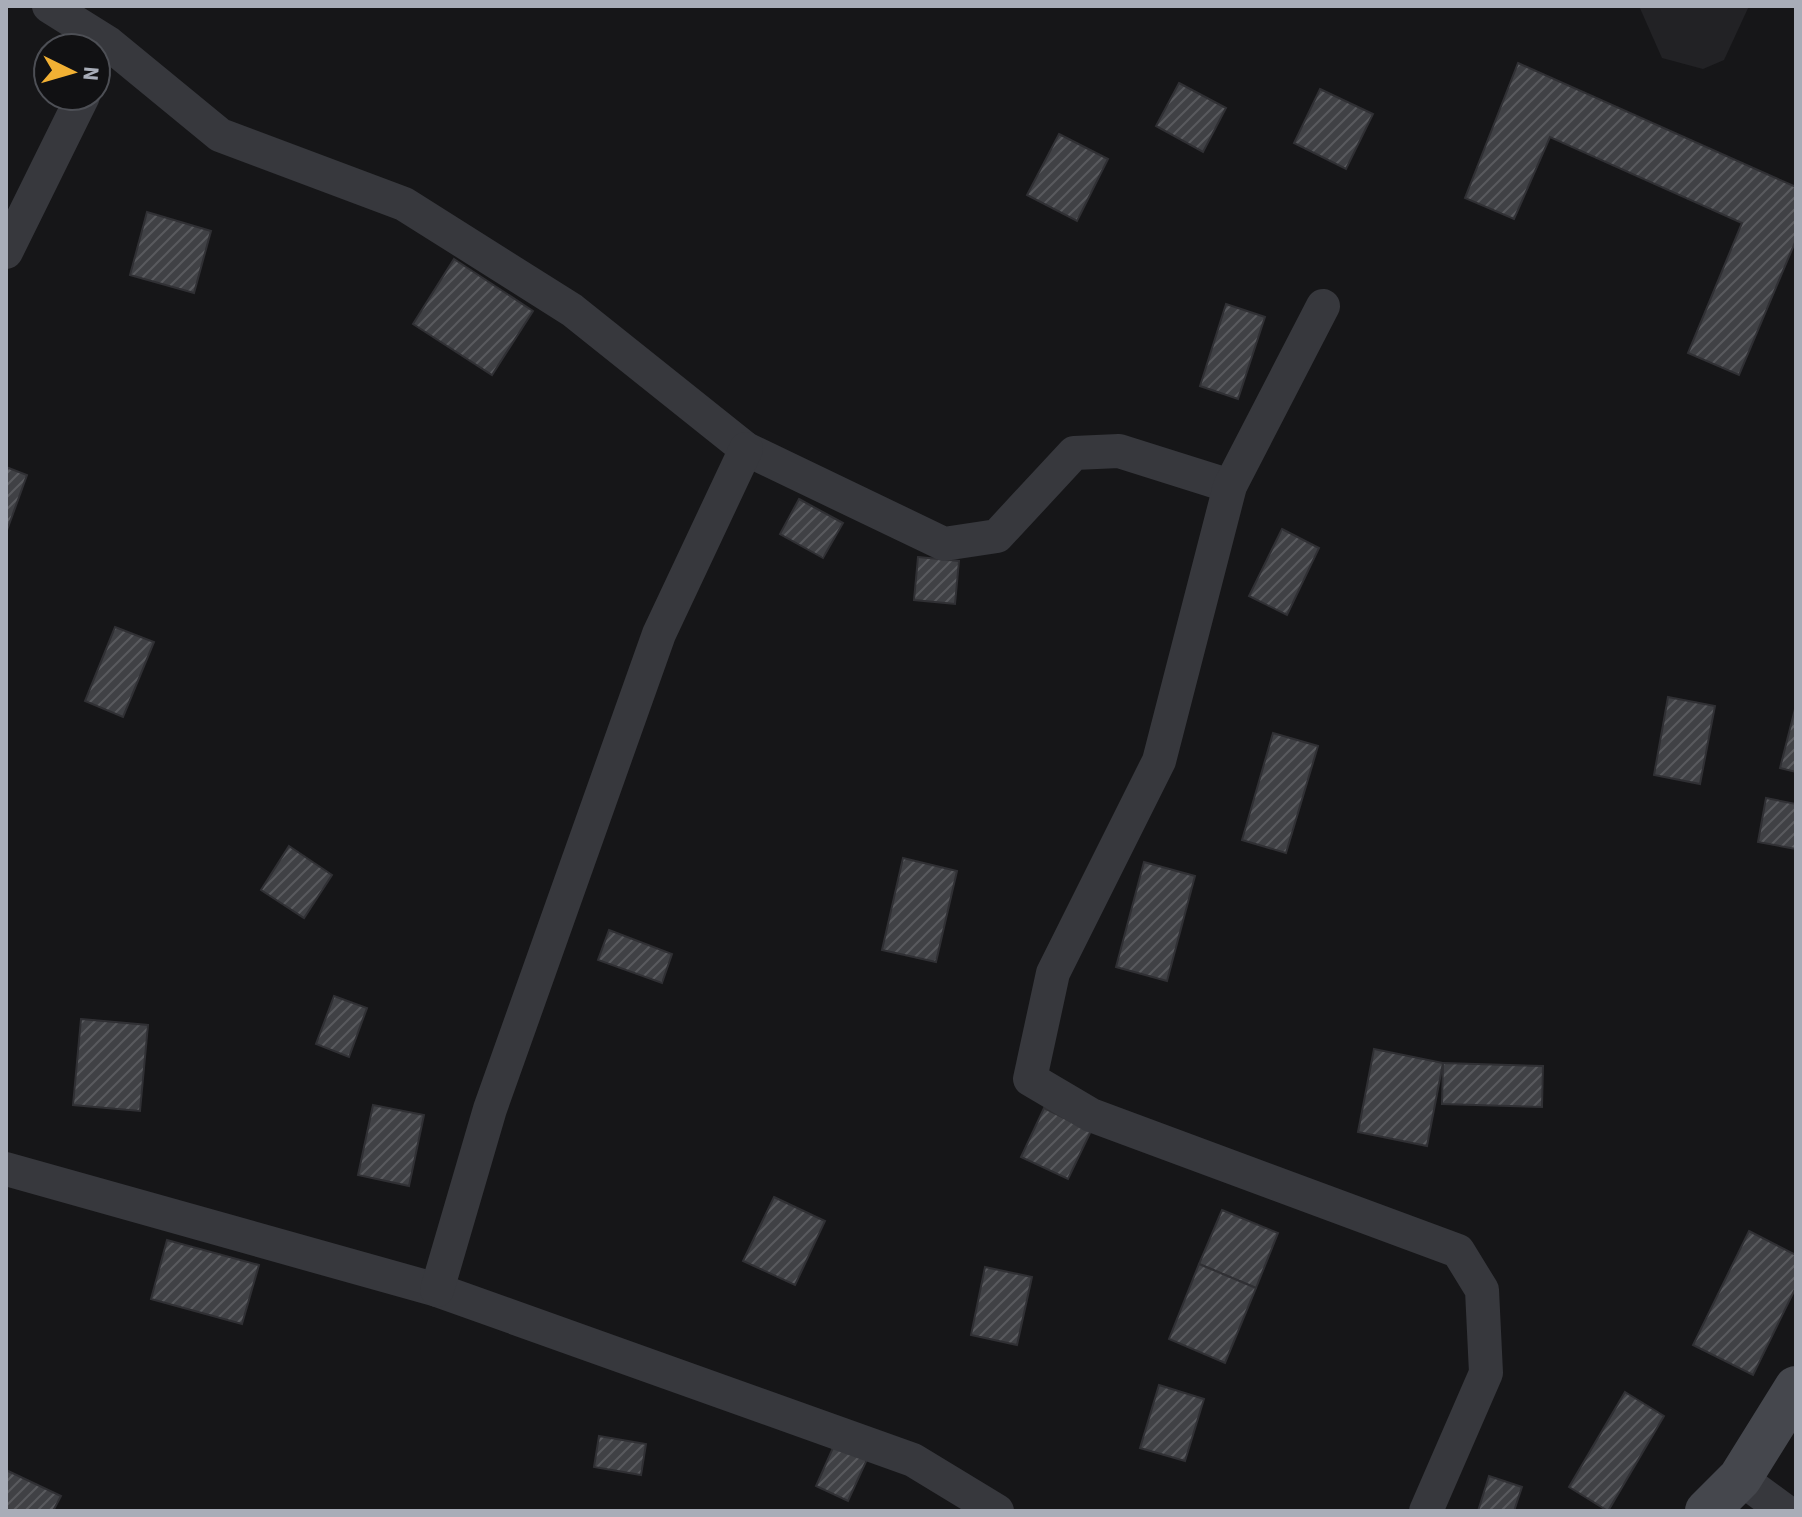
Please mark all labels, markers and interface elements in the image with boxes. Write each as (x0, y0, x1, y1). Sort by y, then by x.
north arrow (32, 32, 112, 112)
text: N (74, 65, 108, 82)

